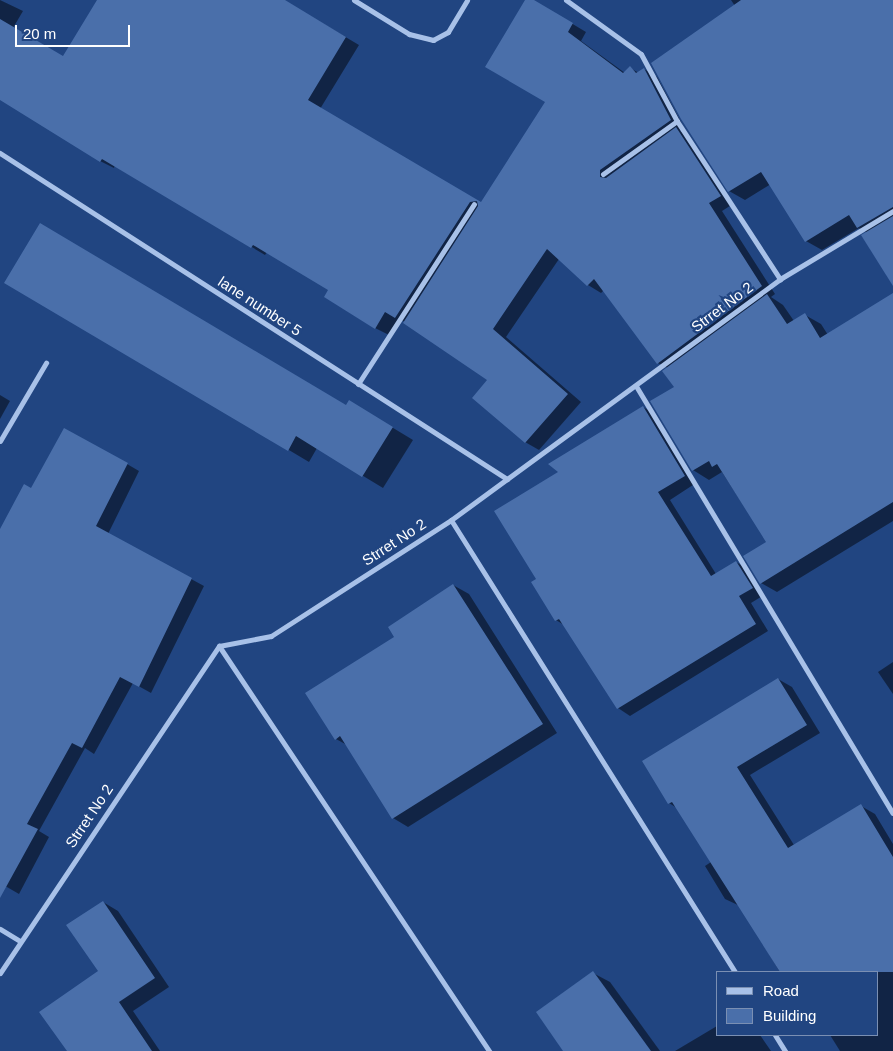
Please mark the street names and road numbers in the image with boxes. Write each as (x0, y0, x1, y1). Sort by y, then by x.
street label: lane number 5 (215, 272, 305, 340)
street label: Strret No 2 (688, 278, 756, 336)
street label: Strret No 2 (359, 515, 429, 569)
street label: Strret No 2 (61, 781, 117, 851)

